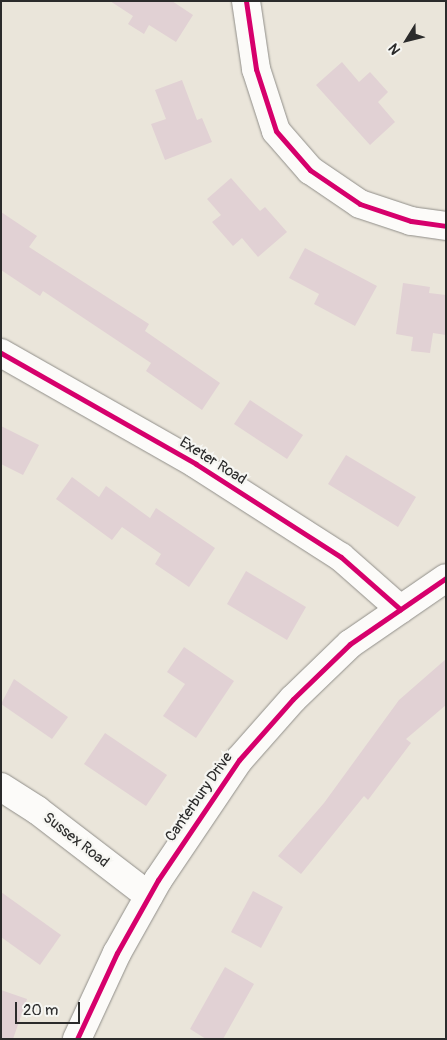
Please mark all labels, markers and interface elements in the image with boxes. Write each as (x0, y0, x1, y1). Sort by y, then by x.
north arrow (382, 15, 432, 65)
text: N (385, 40, 404, 58)
street label: Exeter Road (176, 433, 250, 489)
street label: Canterbury Drive (162, 749, 236, 845)
street label: Sussex Road (39, 809, 113, 871)
scale bar (18, 992, 82, 1024)
text: 20 m (23, 1001, 58, 1020)

